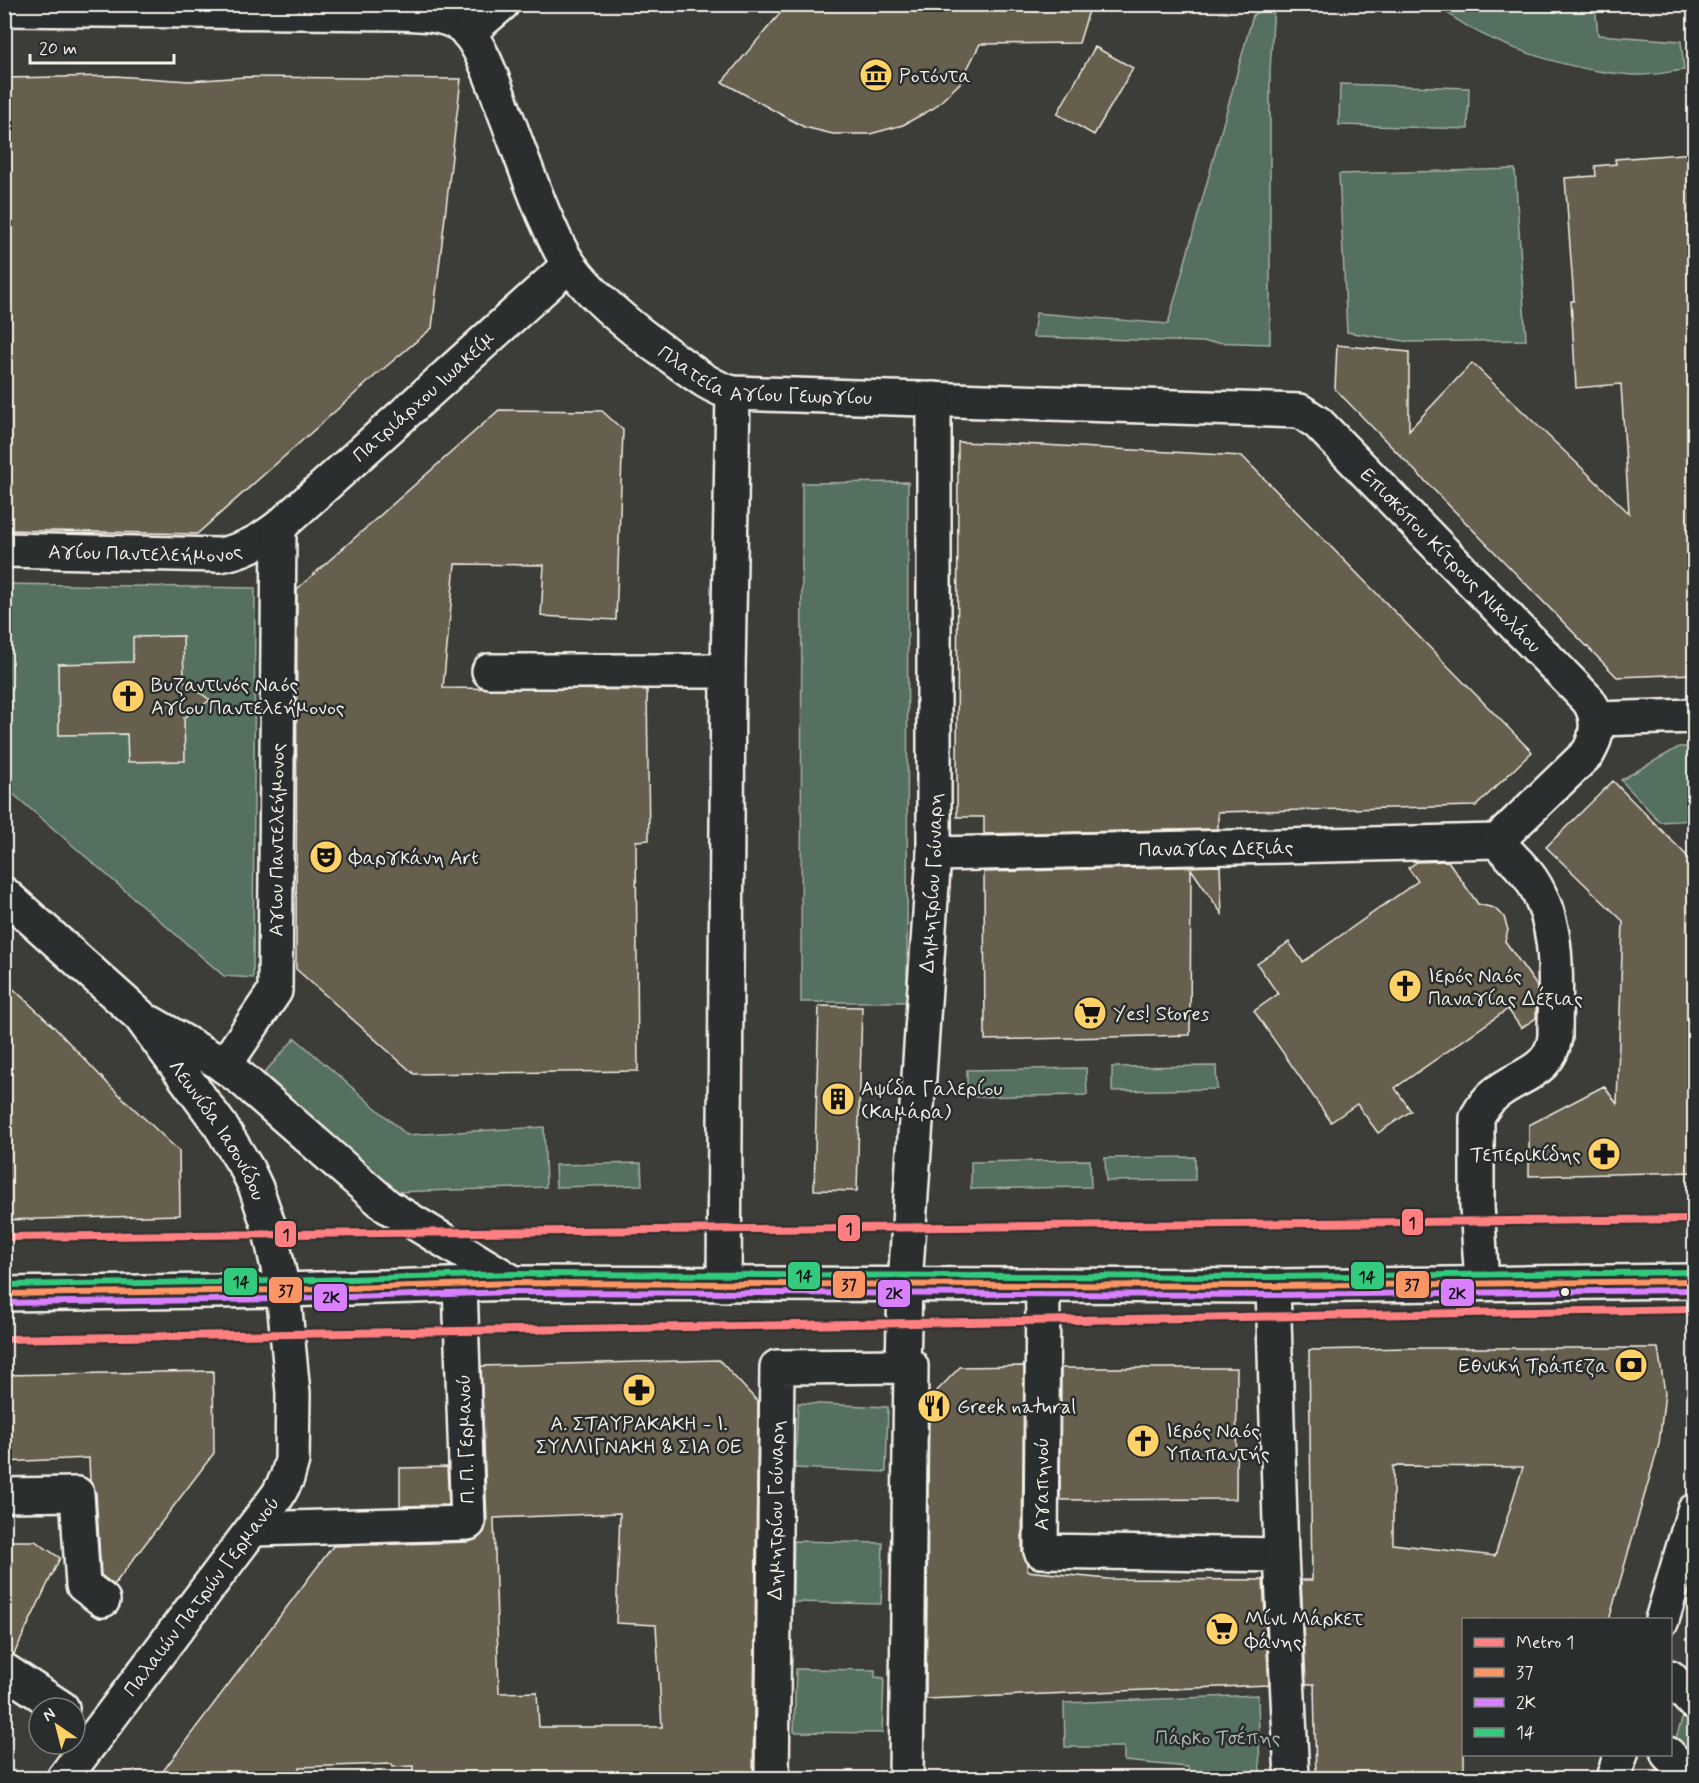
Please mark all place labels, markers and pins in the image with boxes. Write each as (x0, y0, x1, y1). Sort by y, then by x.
museum icon: Ροτόντα (858, 57, 894, 93)
place label: Ροτόντα (899, 63, 971, 90)
place label: Βυζαντινός Ναός Αγίου Παντελεήμονος (151, 672, 345, 722)
church icon: Βυζαντινός Ναός Αγίου Παντελεήμονος (110, 678, 146, 714)
theatre icon: Φαργκάνη Art (308, 839, 344, 875)
place label: Φαργκάνη Art (348, 845, 479, 872)
place label: Ιερός Ναός Παναγίας Δέξιας (1428, 963, 1583, 1013)
church icon: Ιερός Ναός Παναγίας Δέξιας (1387, 968, 1423, 1004)
supermarket icon: Yes! Stores (1072, 995, 1108, 1031)
place label: Yes! Stores (1113, 1001, 1210, 1028)
place label: Αψίδα Γαλερίου (Καμάρα) (861, 1076, 1003, 1126)
building icon: Αψίδα Γαλερίου (Καμάρα) (820, 1081, 856, 1117)
pharmacy icon: Τεπερικίδης (1586, 1136, 1622, 1172)
place label: Τεπερικίδης (1470, 1142, 1581, 1169)
unlabelled marker (1559, 1286, 1571, 1298)
bank icon: Εθνική Τράπεζα (1613, 1347, 1649, 1383)
place label: Εθνική Τράπεζα (1459, 1353, 1608, 1380)
pharmacy icon: Α. ΣΤΑΥΡΑΚΑΚΗ - Ι. ΣΥΛΛΙΓΝΑΚΗ & ΣΙΑ ΟΕ (621, 1372, 657, 1408)
restaurant icon: Greek natural (916, 1388, 952, 1424)
place label: Greek natural (957, 1394, 1076, 1421)
place label: Α. ΣΤΑΥΡΑΚΑΚΗ - Ι. ΣΥΛΛΙΓΝΑΚΗ & ΣΙΑ ΟΕ (536, 1411, 742, 1461)
place label: Ιερός Ναός Υπαπαντής (1166, 1418, 1270, 1468)
church icon: Ιερός Ναός Υπαπαντής (1125, 1423, 1161, 1459)
place label: Μίνι Μάρκετ Φάνης (1244, 1606, 1363, 1656)
supermarket icon: Μίνι Μάρκετ Φάνης (1204, 1611, 1240, 1647)

